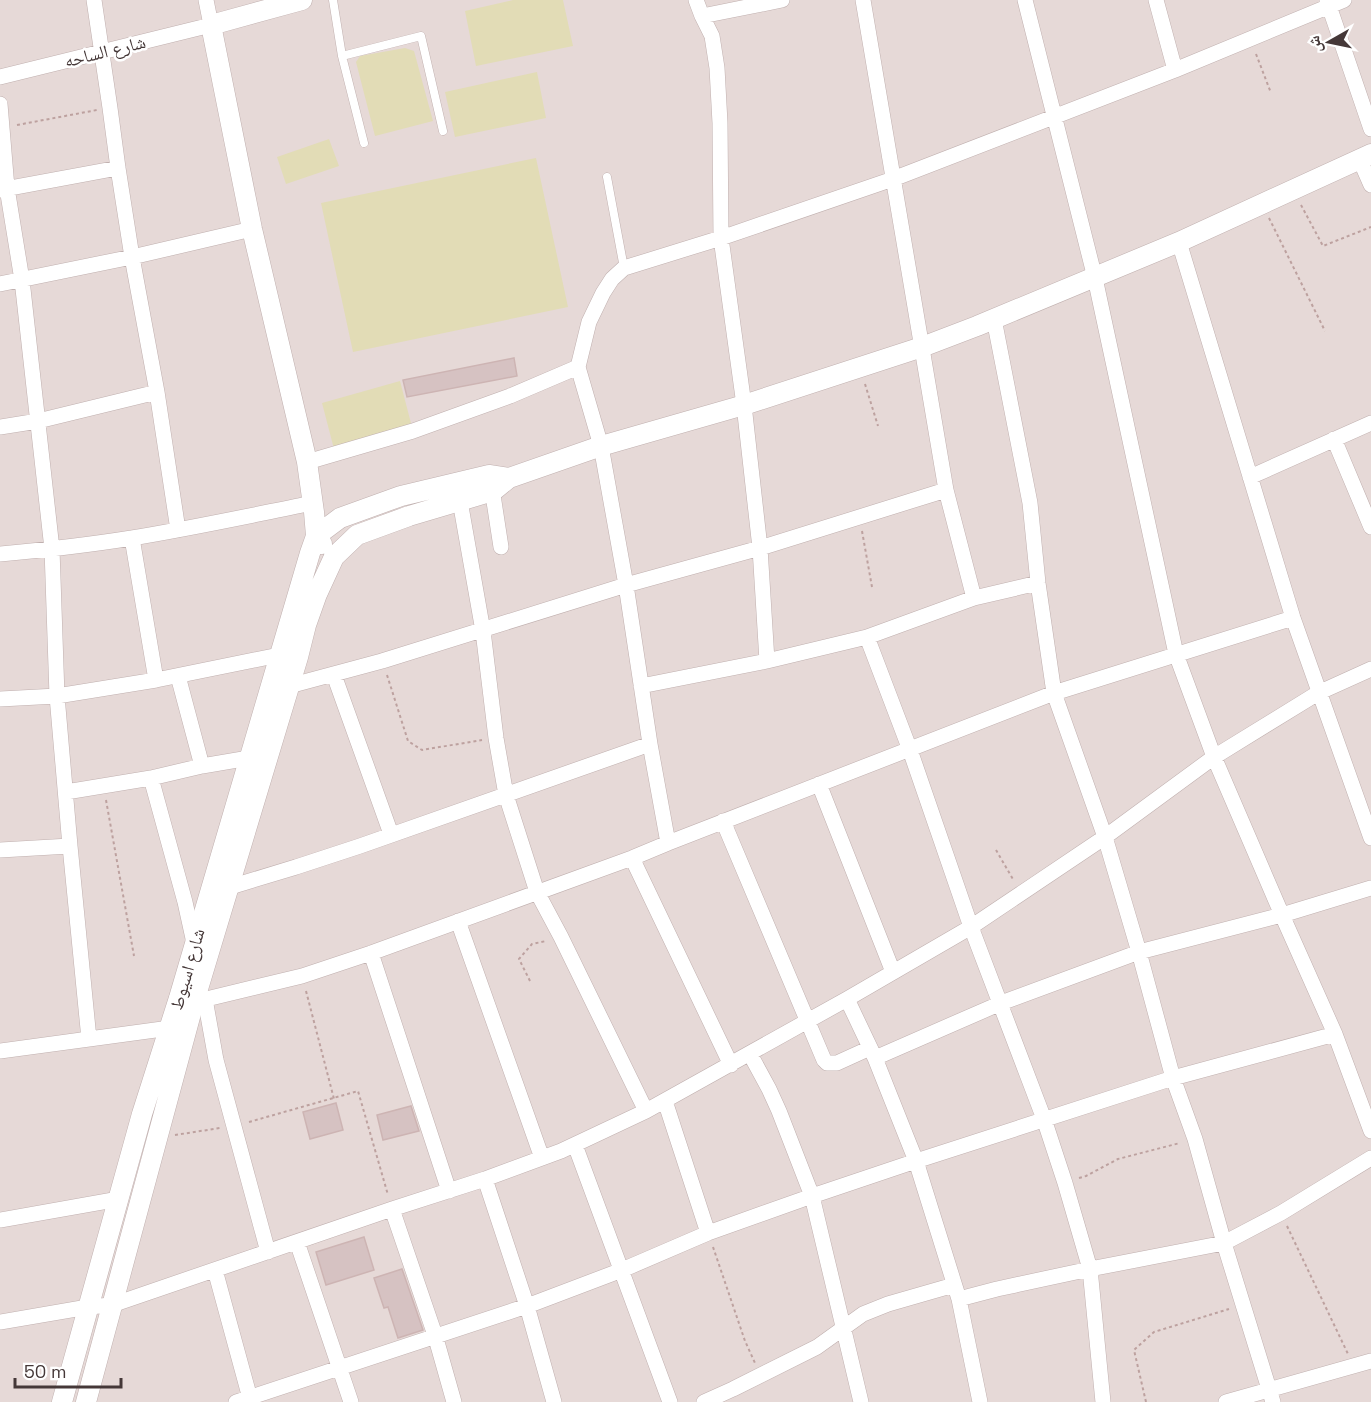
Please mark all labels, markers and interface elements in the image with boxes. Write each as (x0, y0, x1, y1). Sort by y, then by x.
north arrow (1299, 12, 1359, 72)
street label: شارع الساحه (62, 30, 148, 72)
text: ش (1303, 34, 1326, 54)
street label: شارع اسيوط (164, 926, 210, 1012)
scale bar (15, 1351, 122, 1389)
text: 50 m (24, 1360, 66, 1383)

